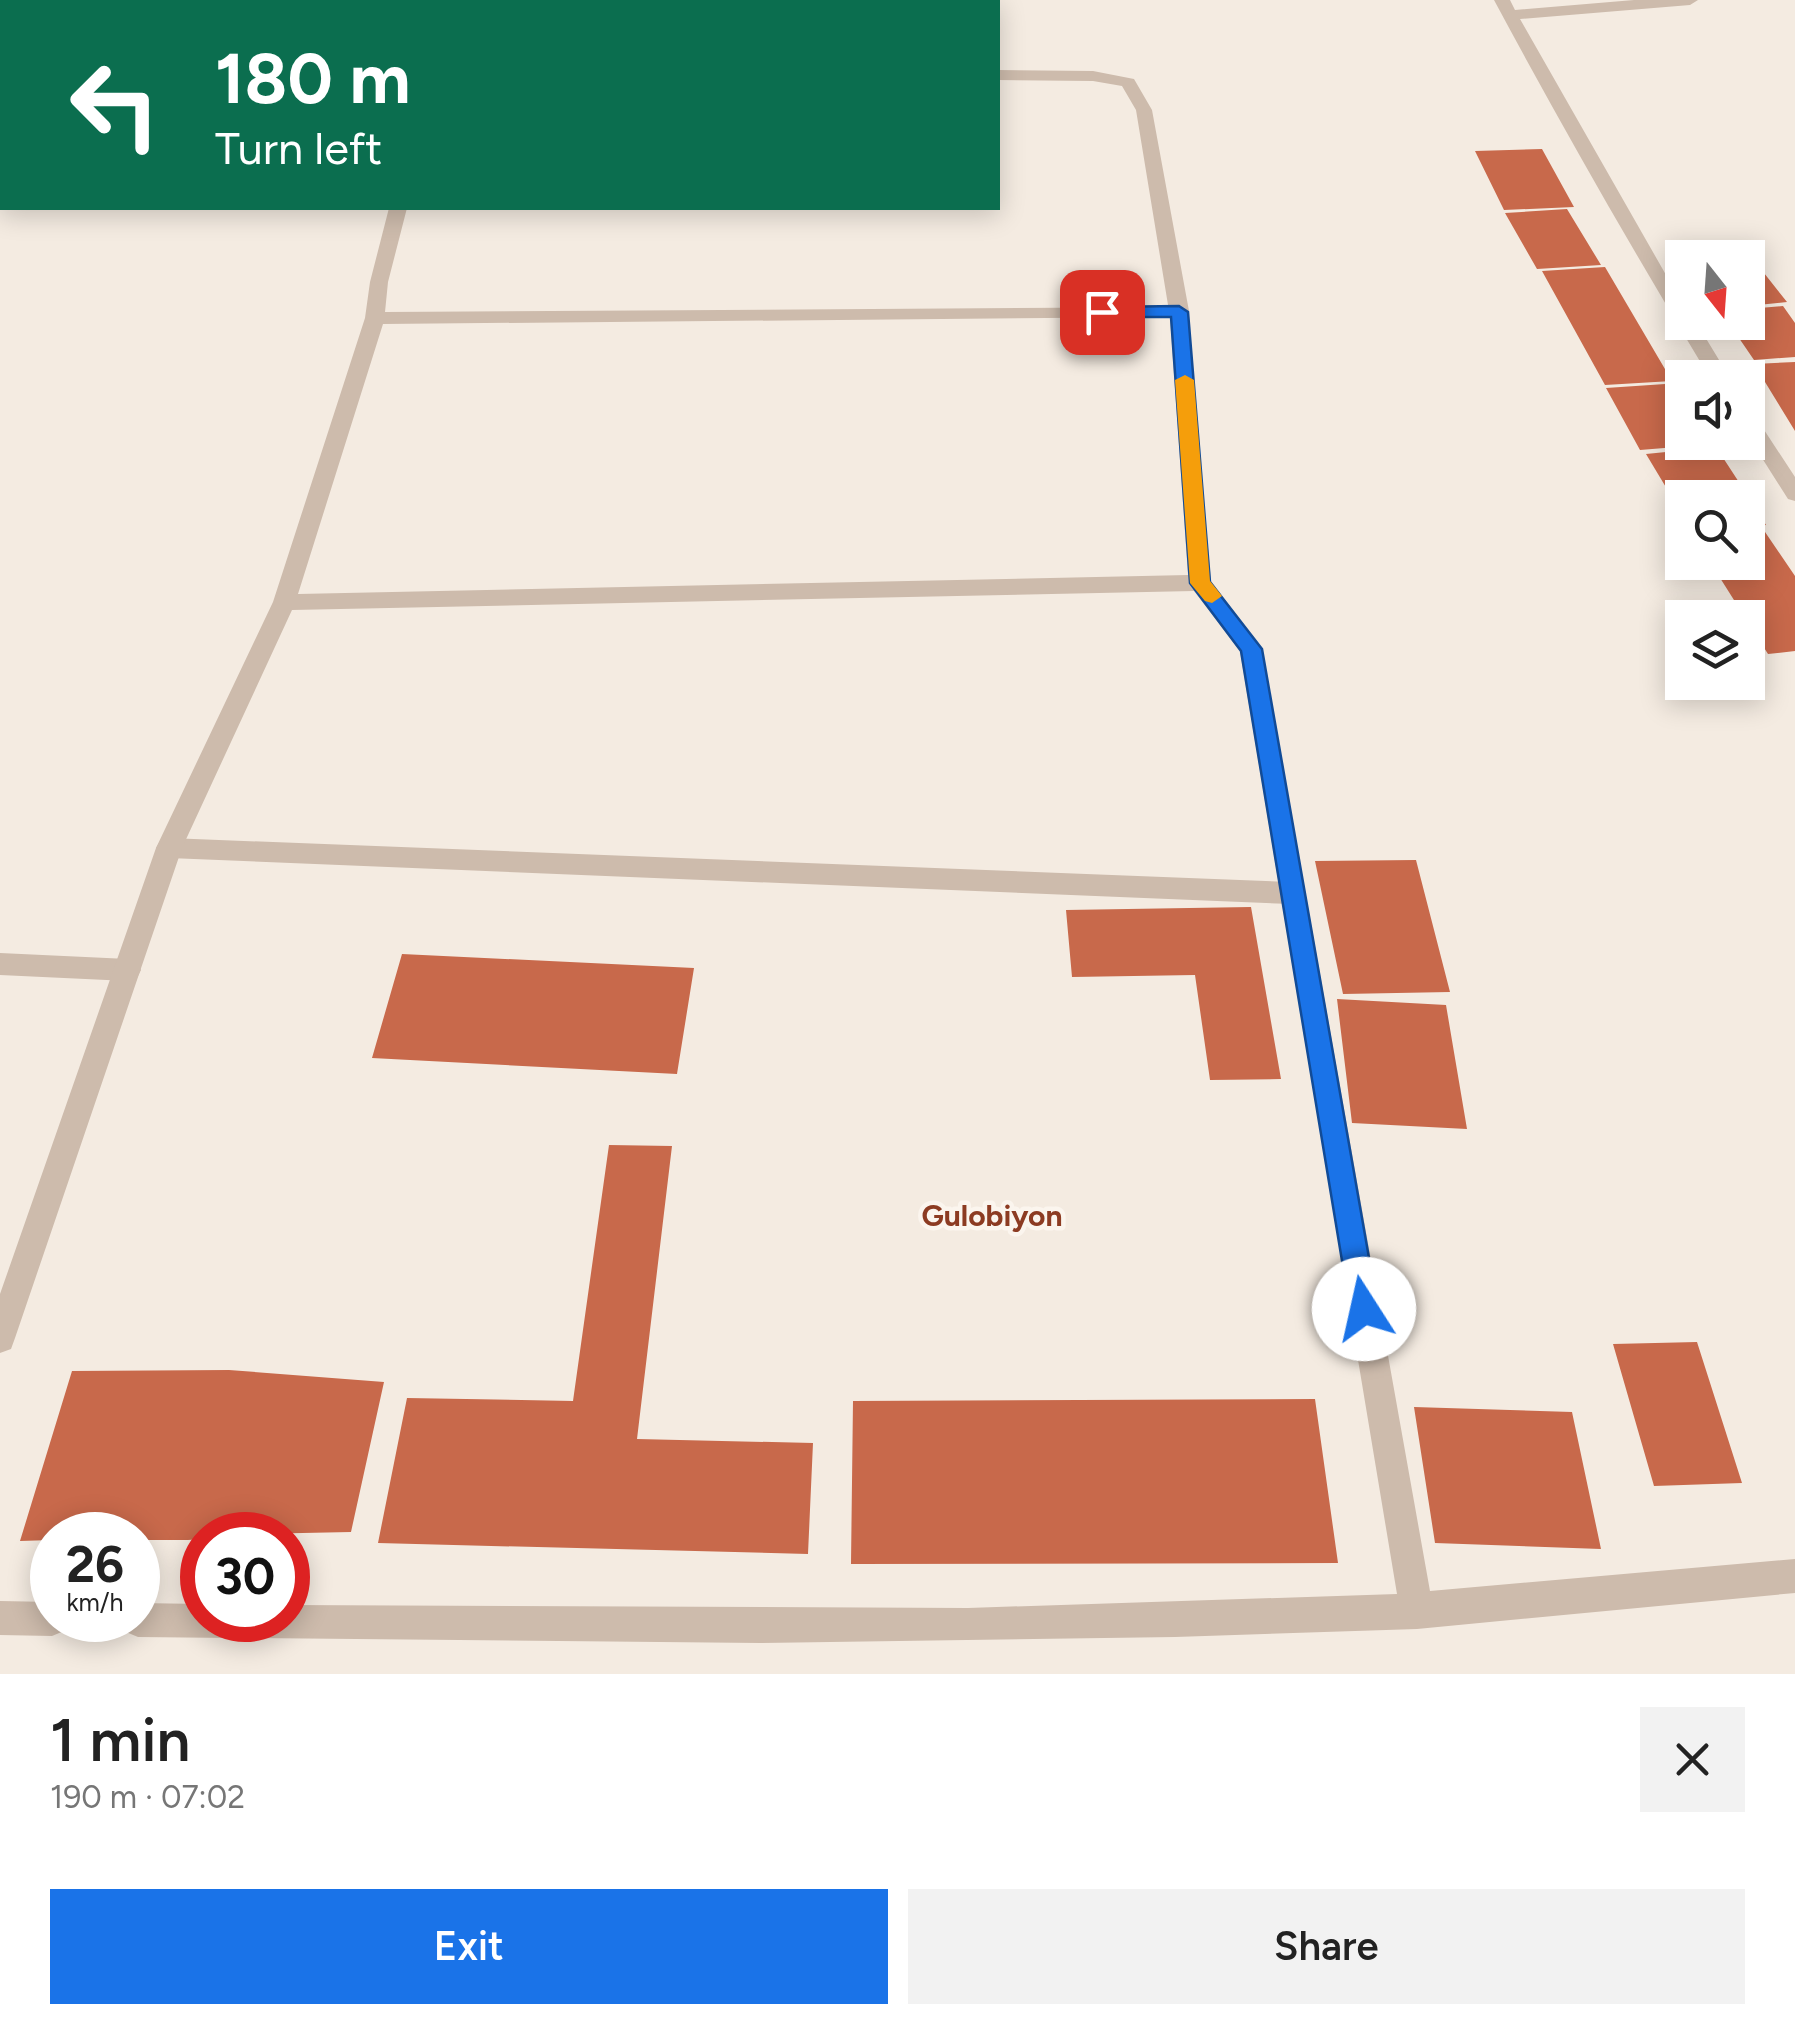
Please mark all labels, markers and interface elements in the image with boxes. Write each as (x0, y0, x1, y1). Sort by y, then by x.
text: 180 m (215, 36, 410, 121)
icon: left (50, 40, 180, 170)
text: Turn left (215, 121, 382, 175)
north arrow (1665, 240, 1765, 340)
map controls (1665, 240, 1765, 700)
pin (1060, 270, 1145, 355)
icon: arrive (1075, 285, 1130, 340)
button: sound (1665, 360, 1765, 460)
button: search (1665, 480, 1765, 580)
button: layers (1665, 600, 1765, 700)
district label: Gulobiyon (921, 1197, 1063, 1234)
position arrow (1312, 1257, 1416, 1361)
speed limit sign: 30 (180, 1512, 310, 1642)
text: 26 (66, 1534, 124, 1595)
text: km/h (66, 1587, 124, 1617)
text: 1 min (50, 1704, 190, 1776)
button: close (1640, 1707, 1745, 1812)
text: 190 m · 07:02 (50, 1778, 245, 1816)
button: Exit (50, 1889, 888, 2004)
button: Share (908, 1889, 1745, 2004)

